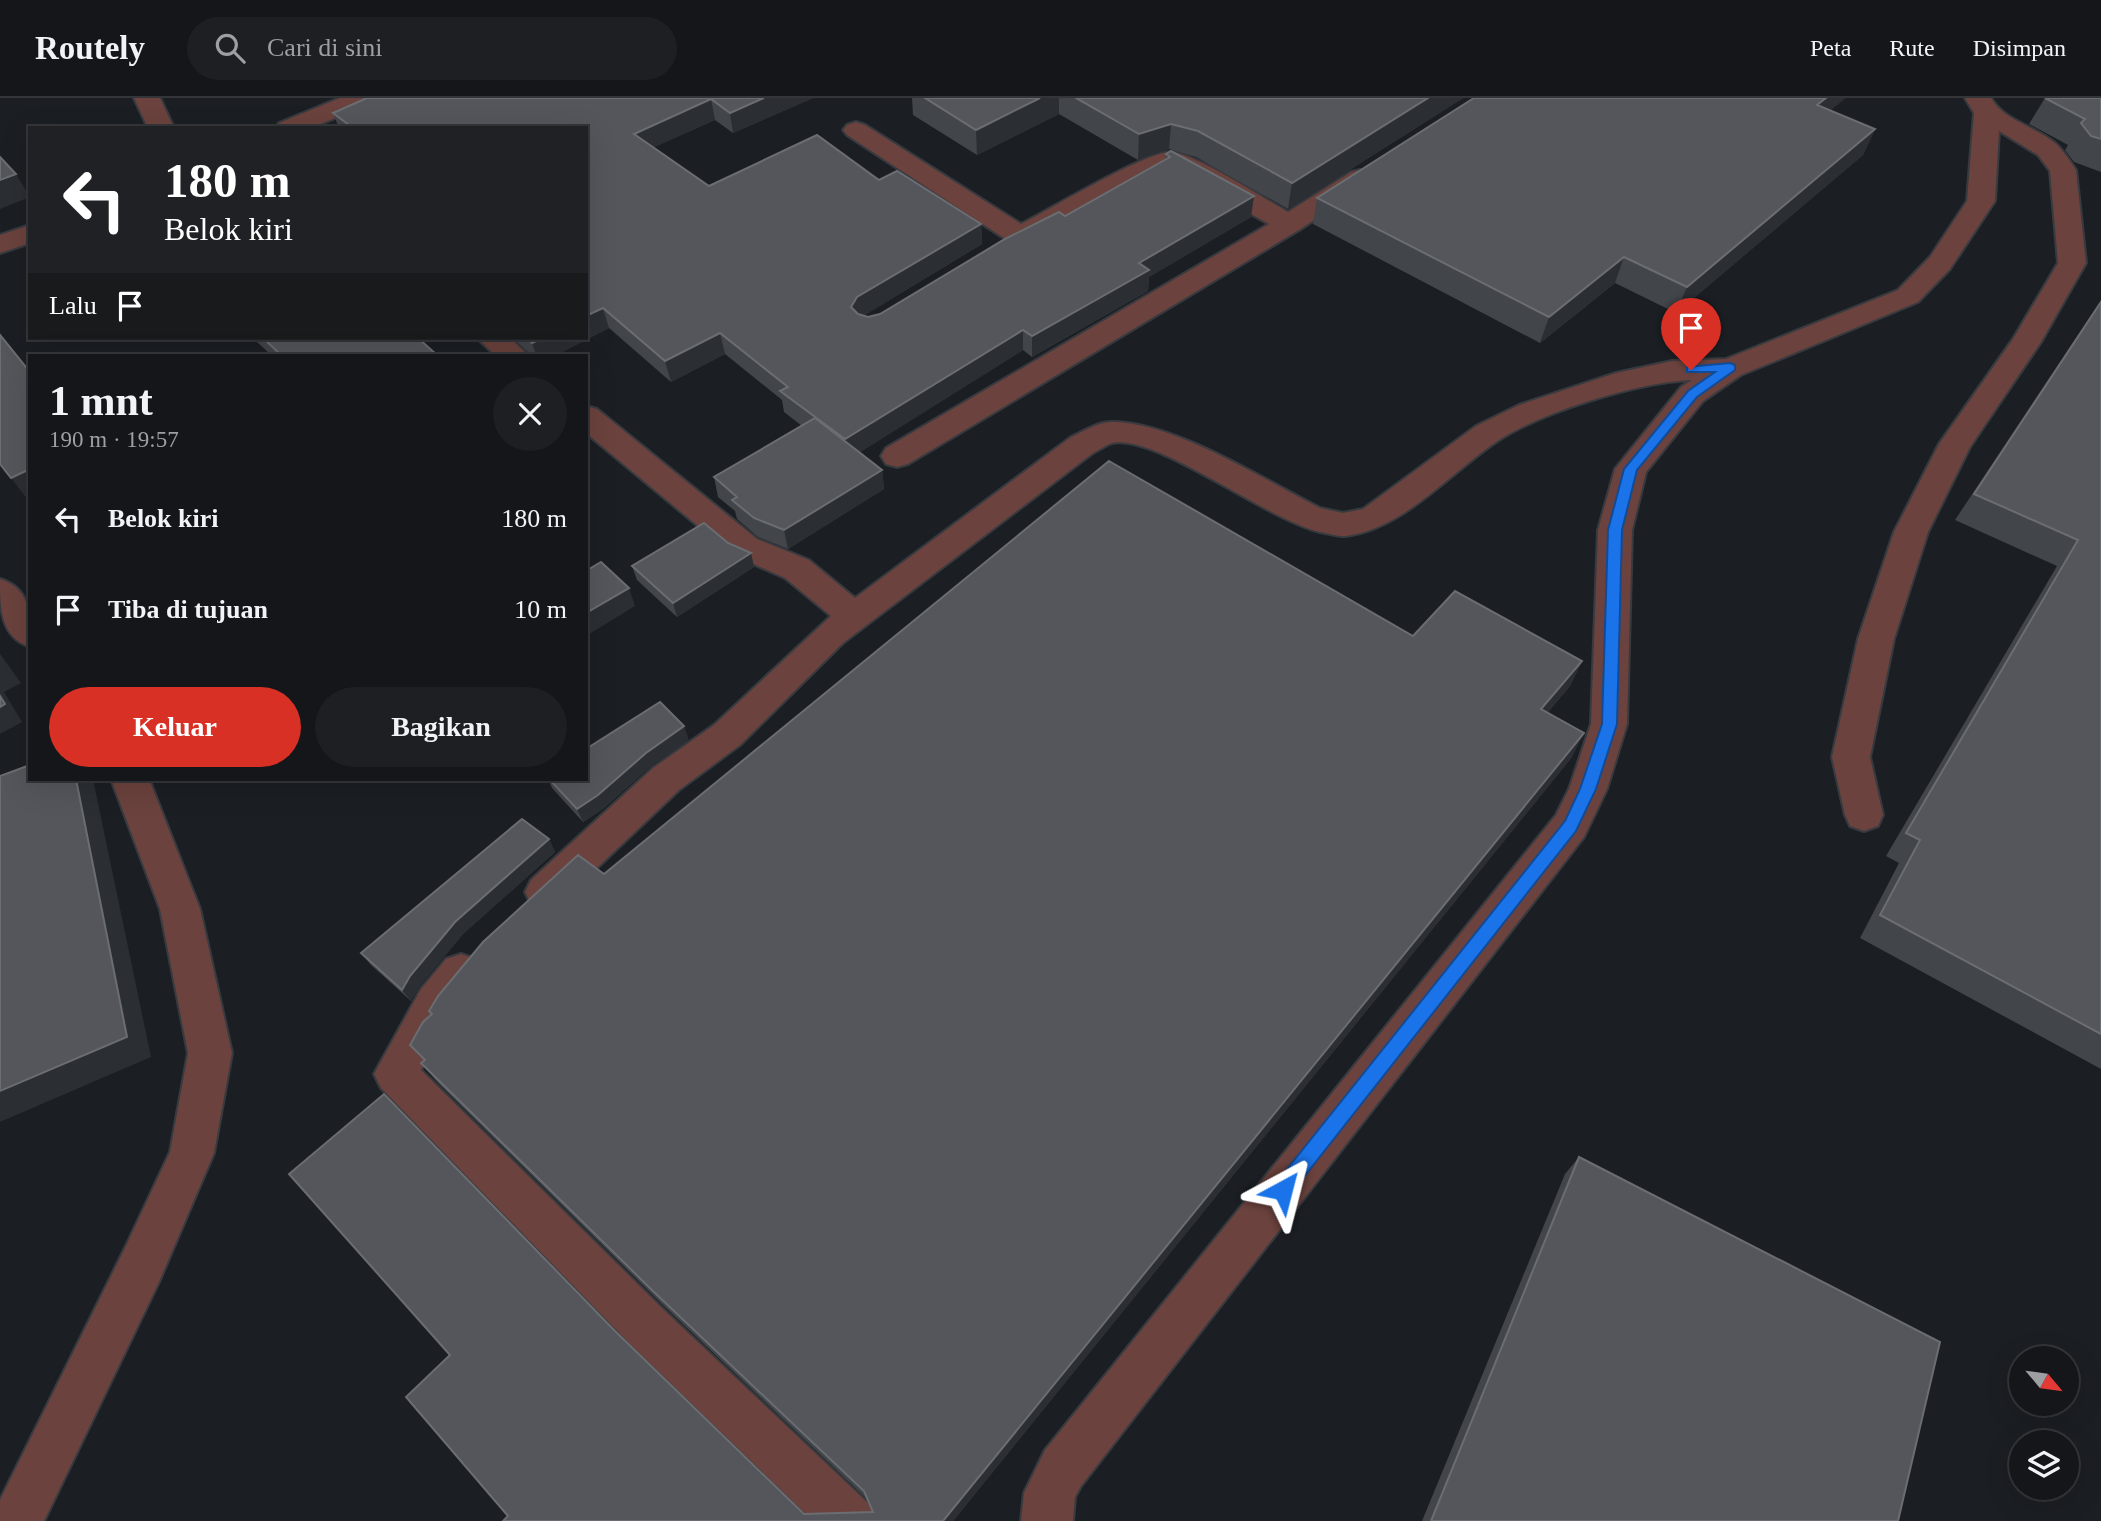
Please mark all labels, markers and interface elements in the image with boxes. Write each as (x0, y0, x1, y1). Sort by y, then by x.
search box (187, 17, 677, 80)
icon: search (211, 29, 249, 67)
text: Routely (35, 30, 145, 66)
text: Cari di sini (267, 33, 383, 62)
text: Peta (1810, 35, 1851, 61)
text: Rute (1889, 35, 1935, 61)
text: Disimpan (1973, 35, 2066, 61)
text: 180 m (164, 153, 291, 208)
icon: left (49, 154, 140, 245)
text: Belok kiri (164, 211, 293, 247)
icon: arrive (111, 287, 149, 325)
text: Lalu (49, 291, 97, 320)
pin (1661, 298, 1721, 370)
icon: arrive (1672, 309, 1710, 347)
button: close (493, 377, 567, 451)
text: 1 mnt (49, 378, 153, 424)
text: 190 m · 19:57 (49, 427, 179, 452)
icon: left (49, 500, 87, 538)
text: Belok kiri (108, 504, 219, 533)
text: 180 m (501, 504, 567, 533)
icon: arrive (49, 591, 87, 629)
text: Tiba di tujuan (108, 595, 268, 624)
text: 10 m (514, 595, 567, 624)
button: Keluar (49, 687, 301, 767)
button: Bagikan (315, 687, 567, 767)
position arrow (1246, 1153, 1320, 1227)
north arrow (2009, 1346, 2079, 1416)
map controls (2009, 1346, 2079, 1500)
button: layers (2009, 1430, 2079, 1500)

